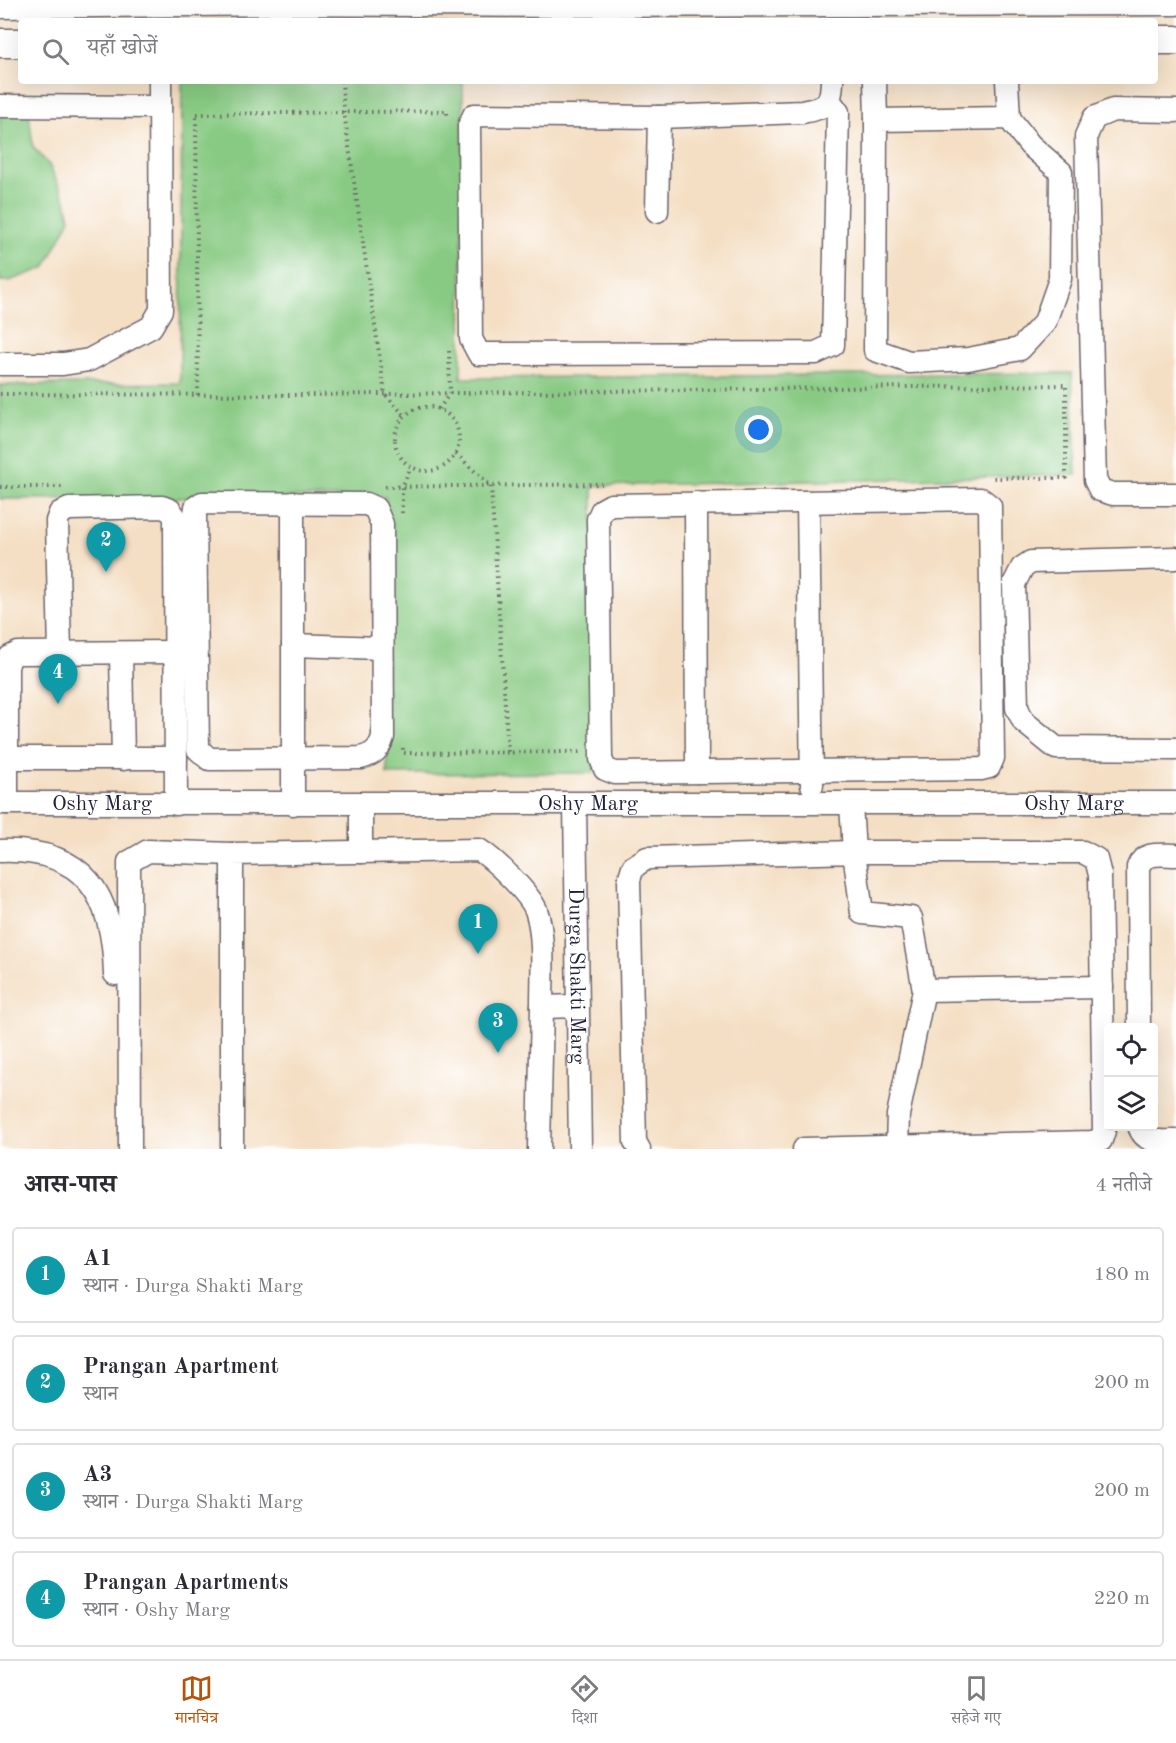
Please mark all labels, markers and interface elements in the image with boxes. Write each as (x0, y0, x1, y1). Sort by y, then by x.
search box (18, 18, 1158, 84)
icon: search (39, 35, 72, 68)
text: यहाँ खोजें (87, 37, 158, 59)
your location (744, 415, 773, 444)
pin: 2 (86, 522, 126, 572)
pin: 4 (38, 654, 78, 704)
street label: Oshy Marg (52, 794, 153, 815)
street label: Oshy Marg (538, 794, 639, 815)
street label: Oshy Marg (1024, 794, 1125, 815)
street label: Durga Shakti Marg (564, 888, 588, 1065)
pin: 1 (458, 904, 498, 954)
pin: 3 (478, 1004, 518, 1053)
map controls (1104, 1023, 1158, 1131)
button: locate (1104, 1023, 1158, 1077)
button: layers (1104, 1077, 1158, 1131)
text: आस-पास (24, 1172, 116, 1198)
text: 4 नतीजे (1095, 1176, 1152, 1196)
text: A1 (83, 1248, 112, 1270)
text: 1 (40, 1265, 51, 1285)
text: 180 m (1094, 1265, 1150, 1285)
text: स्थान · Durga Shakti Marg (83, 1277, 303, 1297)
text: Prangan Apartment (83, 1356, 279, 1378)
text: 2 (40, 1373, 51, 1393)
text: 200 m (1094, 1373, 1150, 1393)
text: स्थान (83, 1385, 118, 1405)
text: A3 (83, 1464, 112, 1486)
text: 3 (40, 1481, 51, 1501)
text: 200 m (1094, 1481, 1150, 1501)
text: स्थान · Durga Shakti Marg (83, 1493, 303, 1513)
text: Prangan Apartments (83, 1572, 288, 1594)
text: 4 (40, 1589, 51, 1609)
text: 220 m (1094, 1589, 1150, 1609)
text: स्थान · Oshy Marg (83, 1601, 230, 1621)
tab: मानचित्र (175, 1672, 218, 1733)
tab: दिशा (568, 1672, 601, 1733)
tab: सहेजे गए (951, 1672, 1001, 1733)

